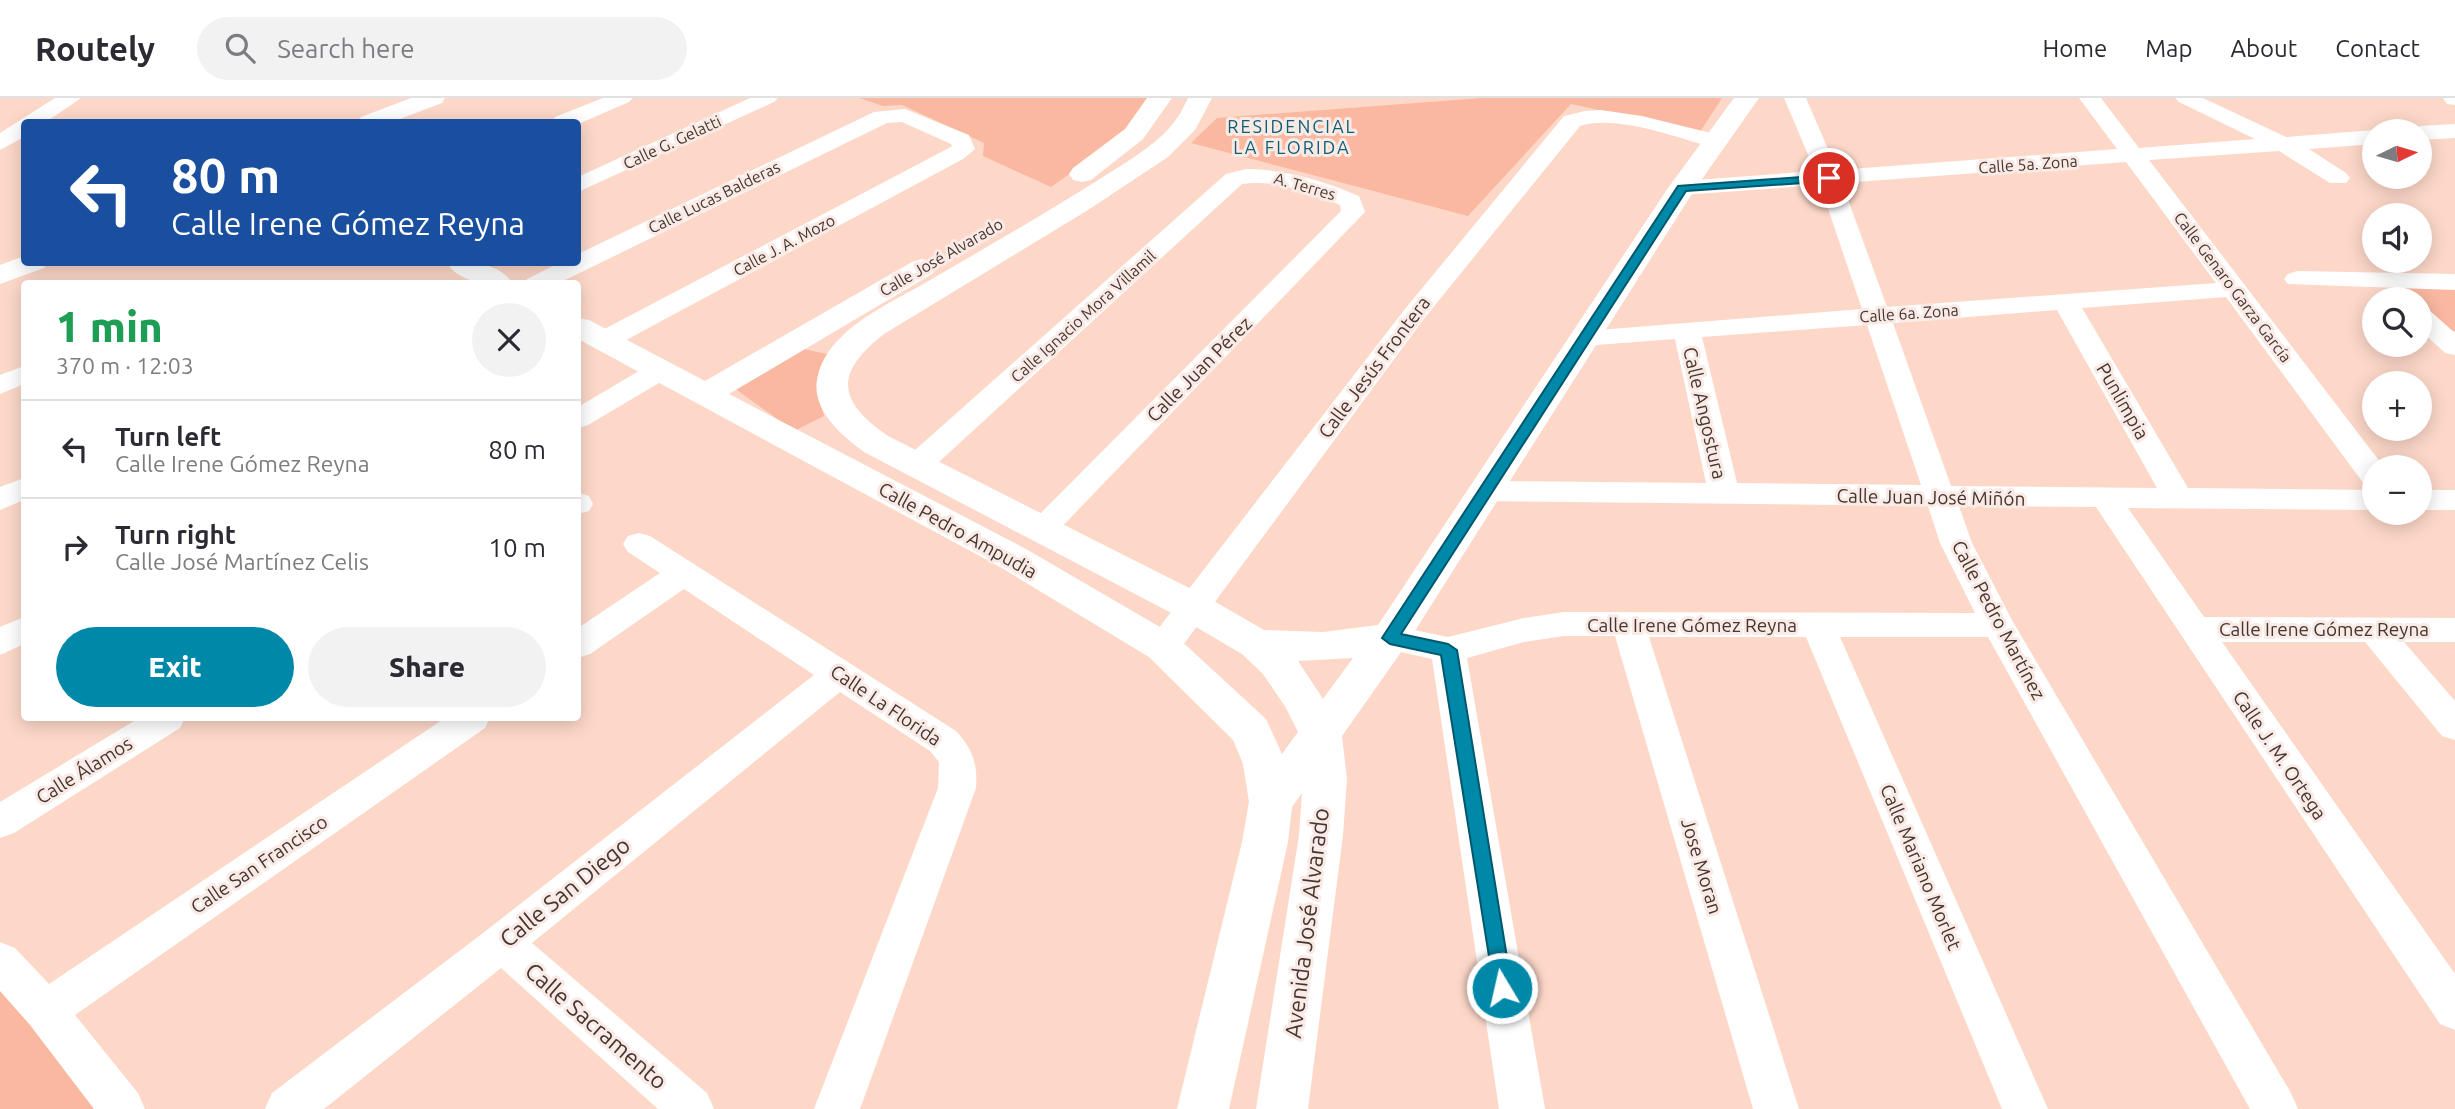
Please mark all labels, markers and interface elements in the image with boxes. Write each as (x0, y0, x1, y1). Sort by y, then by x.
search box (197, 17, 687, 80)
icon: search (221, 29, 259, 67)
text: Routely (35, 30, 155, 67)
text: Search here (277, 34, 415, 63)
text: Home (2042, 35, 2107, 62)
text: Map (2145, 35, 2192, 62)
text: About (2230, 35, 2297, 62)
text: Contact (2335, 35, 2420, 62)
street label: Calle G. Gelatti (620, 111, 724, 173)
district label: RESIDENCIAL LA FLORIDA (1227, 116, 1357, 157)
north arrow (2362, 119, 2432, 189)
map controls (2362, 119, 2432, 525)
icon: left (56, 147, 147, 238)
text: 80 m (171, 147, 280, 202)
pin (1799, 148, 1859, 208)
street label: Calle 5a. Zona (1978, 152, 2078, 176)
street label: Calle Lucas Balderas (645, 157, 783, 237)
icon: arrive (1810, 159, 1848, 197)
street label: A. Terres (1272, 169, 1338, 203)
button: sound (2362, 203, 2432, 273)
text: Calle Irene Gómez Reyna (171, 205, 525, 241)
street label: Calle Genaro Garza García (2171, 208, 2295, 366)
street label: Calle J. A. Mozo (730, 211, 838, 279)
street label: Calle José Alvarado (876, 214, 1006, 300)
street label: Calle Ignacio Mora Villamil (1007, 246, 1159, 386)
button: search (2362, 287, 2432, 357)
street label: Calle Jesús Frontera (1314, 292, 1434, 442)
street label: Calle 6a. Zona (1859, 301, 1959, 325)
text: 1 min (56, 303, 163, 350)
button: close (472, 303, 546, 377)
street label: Calle Juan Pérez (1142, 312, 1256, 426)
street label: Calle Angostura (1679, 345, 1731, 481)
text: 370 m · 12:03 (56, 353, 194, 378)
street label: Punlimpia (2092, 359, 2154, 443)
button: + (2362, 371, 2432, 441)
text: Turn left (115, 422, 221, 451)
icon: left (56, 430, 94, 468)
text: 80 m (488, 435, 546, 464)
text: Calle Irene Gómez Reyna (115, 451, 369, 476)
button: − (2362, 455, 2432, 525)
street label: Calle Pedro Ampudia (875, 477, 1041, 583)
street label: Calle Juan José Miñón (1836, 484, 2026, 510)
text: Turn right (115, 520, 236, 549)
icon: right (56, 528, 94, 566)
text: 10 m (488, 533, 546, 562)
street label: Calle Pedro Martínez (1948, 537, 2050, 704)
text: Calle José Martínez Celis (115, 549, 369, 574)
street label: Calle Irene Gómez Reyna (1587, 614, 1797, 636)
street label: Calle Irene Gómez Reyna (2219, 618, 2429, 640)
button: Exit (56, 627, 294, 707)
button: Share (308, 627, 546, 707)
street label: Calle La Florida (826, 660, 946, 750)
street label: Calle J. M. Ortega (2229, 686, 2331, 824)
street label: Calle Álamos (32, 732, 136, 808)
street label: Calle Mariano Morlet (1876, 781, 1966, 954)
street label: Avenida José Alvarado (1280, 806, 1333, 1040)
street label: Calle San Francisco (186, 810, 332, 918)
street label: Jose Moran (1677, 815, 1727, 917)
street label: Calle San Diego (495, 832, 635, 952)
position arrow (1465, 951, 1539, 1025)
street label: Calle Sacramento (521, 957, 672, 1094)

